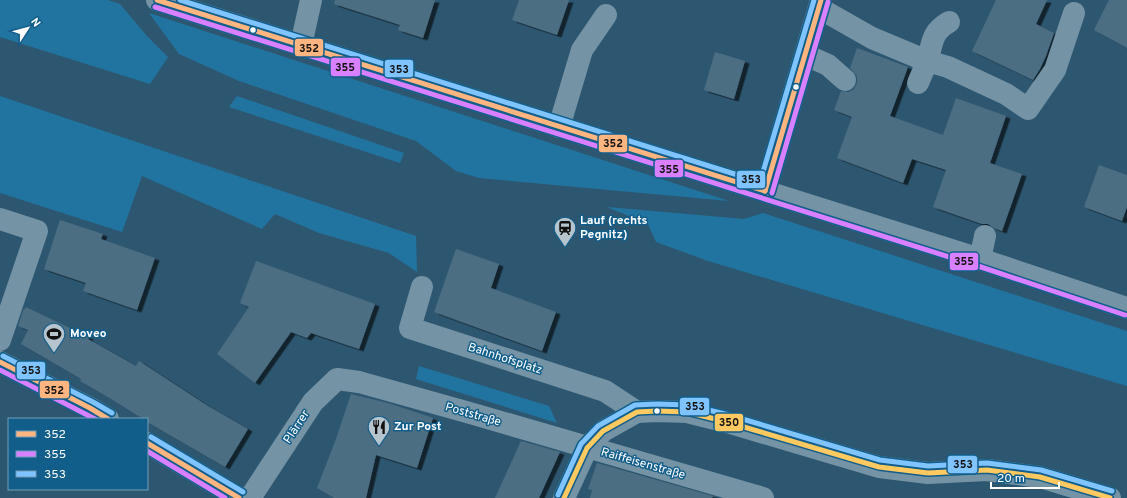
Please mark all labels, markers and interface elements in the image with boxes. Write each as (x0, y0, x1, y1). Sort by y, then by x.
north arrow (8, 8, 48, 48)
text: N (27, 15, 43, 30)
unlabelled marker (248, 25, 258, 35)
line badge: 352 (294, 38, 324, 57)
text: 352 (299, 42, 319, 56)
line badge: 355 (330, 57, 361, 77)
line badge: 353 (384, 59, 414, 78)
text: 355 (335, 61, 355, 75)
text: 353 (389, 63, 409, 77)
unlabelled marker (791, 82, 801, 92)
line badge: 352 (598, 134, 628, 153)
text: 352 (603, 137, 623, 151)
line badge: 355 (654, 159, 684, 178)
text: 355 (659, 163, 679, 177)
line badge: 353 (736, 170, 766, 189)
text: 353 (741, 173, 761, 187)
place label: Lauf (rechts Pegnitz) (580, 213, 648, 243)
station icon: Lauf (rechts Pegnitz) (552, 215, 578, 248)
line badge: 355 (949, 252, 979, 271)
text: 355 (954, 255, 974, 269)
sports icon: Moveo (41, 321, 67, 354)
place label: Moveo (70, 326, 107, 342)
street label: Bahnhofsplatz (466, 339, 544, 379)
line badge: 353 (16, 361, 46, 380)
text: 353 (21, 364, 41, 378)
line badge: 352 (39, 380, 70, 399)
text: 352 (44, 384, 64, 398)
line badge: 353 (679, 397, 710, 416)
street label: Poststraße (443, 399, 503, 431)
text: 353 (685, 400, 705, 414)
unlabelled marker (652, 406, 662, 416)
street label: Plärrer (280, 407, 314, 447)
line badge: 350 (714, 413, 744, 432)
restaurant icon: Zur Post (366, 414, 392, 447)
text: 350 (719, 416, 739, 430)
legend (8, 418, 148, 490)
place label: Zur Post (394, 419, 442, 435)
text: 352 (44, 427, 66, 443)
street label: Raiffeisenstraße (599, 444, 687, 484)
text: 355 (44, 447, 66, 463)
line badge: 353 (947, 455, 978, 474)
text: 353 (953, 458, 973, 472)
scale bar (991, 464, 1059, 490)
text: 353 (44, 467, 66, 483)
text: 20 m (997, 471, 1025, 487)

